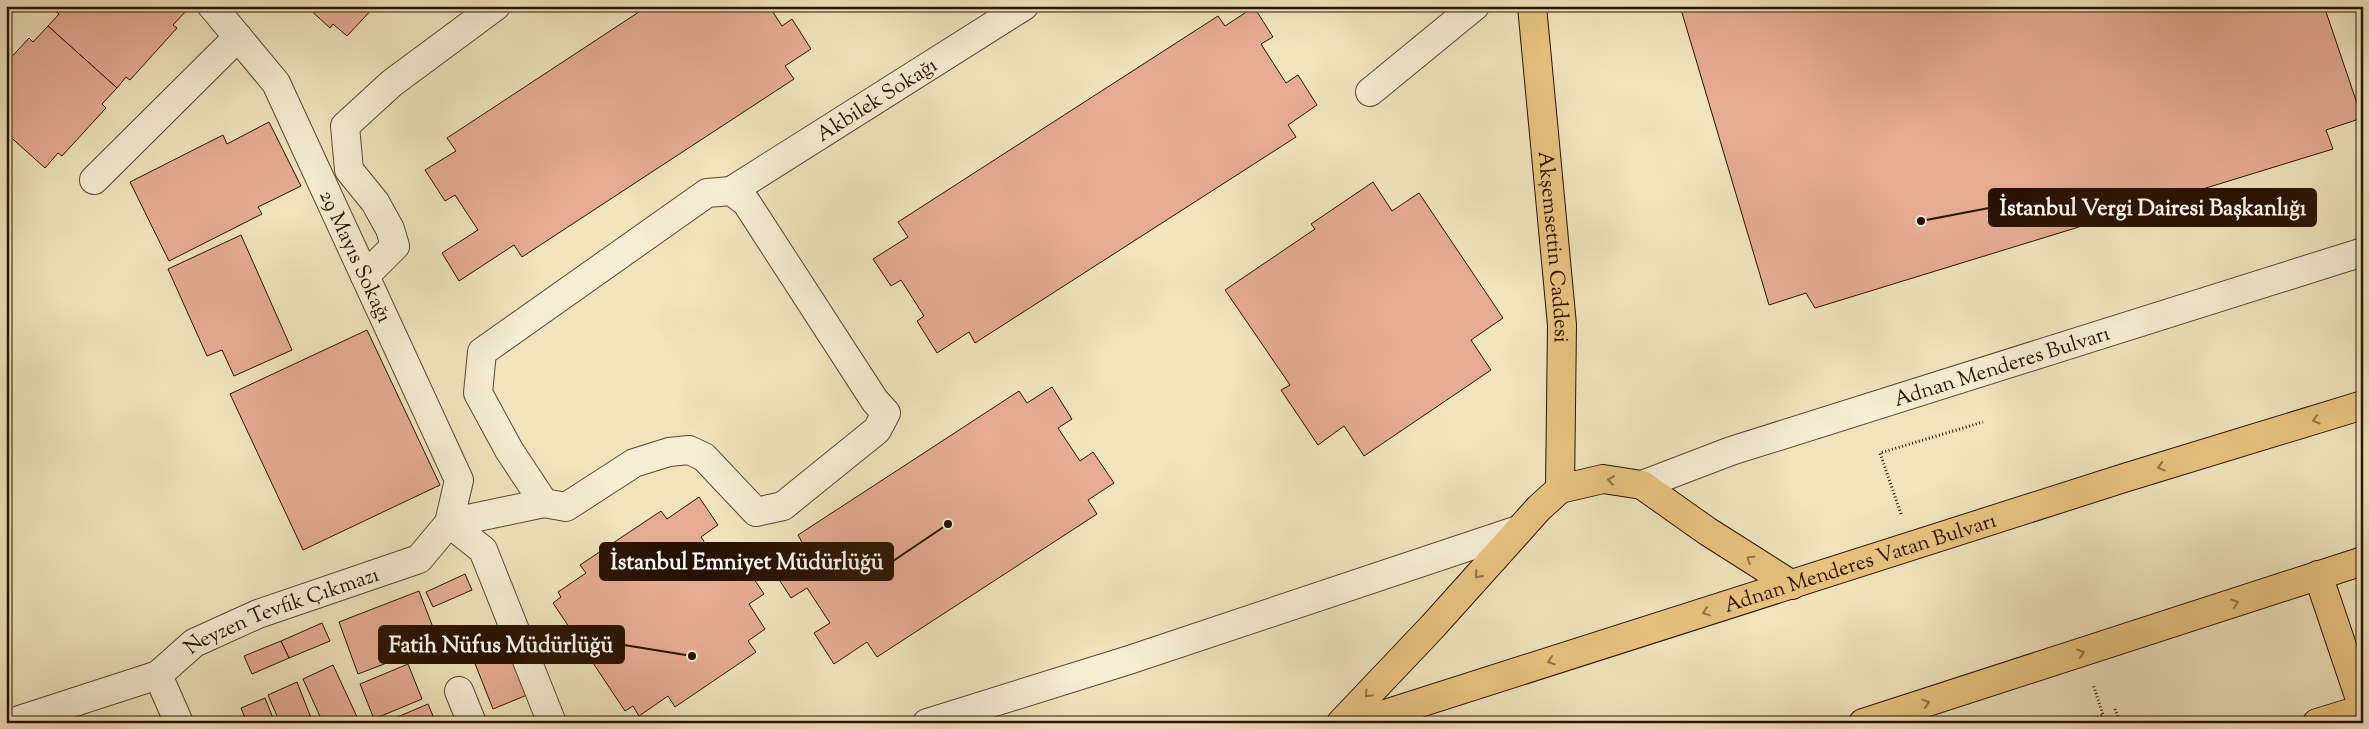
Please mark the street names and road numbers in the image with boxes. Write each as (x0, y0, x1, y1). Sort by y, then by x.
street label: Akbilek Sokağı (811, 51, 944, 150)
street label: Akşemsettin Caddesi (1529, 150, 1575, 343)
street label: 29 Mayıs Sokağı (310, 186, 398, 328)
street label: Adnan Menderes Bulvarı (1890, 320, 2114, 416)
street label: Adnan Menderes Vatan Bulvarı (1721, 507, 2000, 622)
street label: Neyzen Tevfik Çıkmazı (178, 561, 383, 662)

